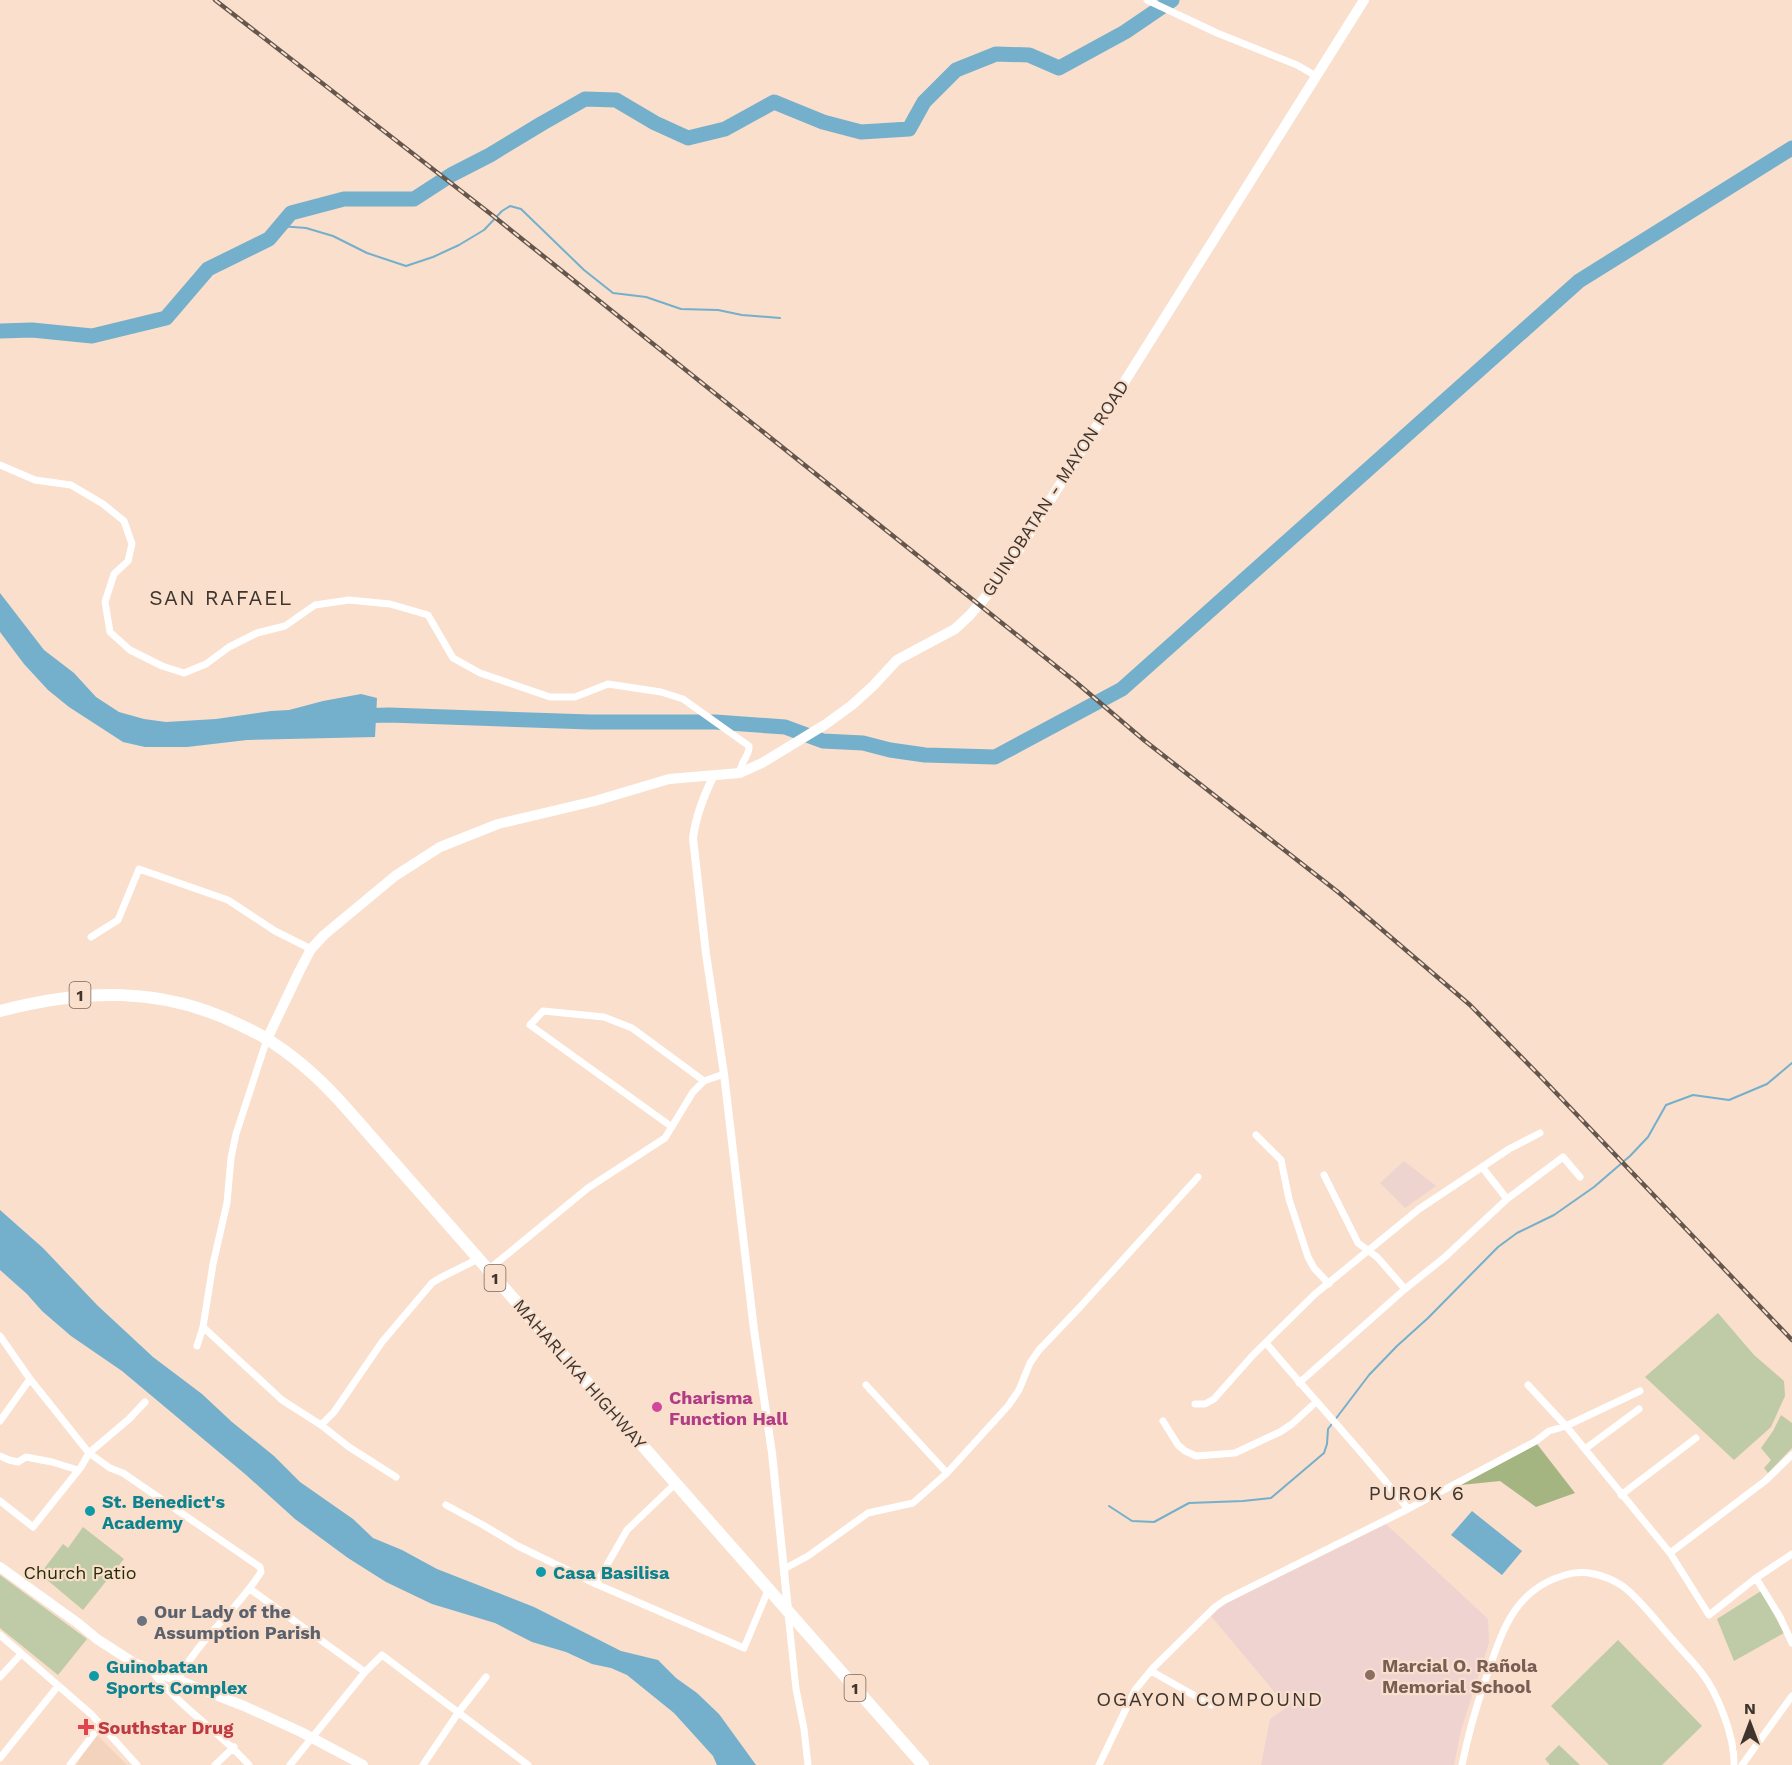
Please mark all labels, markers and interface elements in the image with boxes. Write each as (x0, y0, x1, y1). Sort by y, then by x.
street label: GUINOBATAN - MAYON ROAD (977, 376, 1133, 600)
district label: SAN RAFAEL (149, 585, 293, 610)
road number: 1 (70, 982, 90, 1008)
road number: 1 (484, 1265, 506, 1291)
street label: MAHARLIKA HIGHWAY (509, 1295, 651, 1454)
place label: Charisma Function Hall (669, 1387, 788, 1429)
marker: Charisma Function Hall (650, 1400, 664, 1414)
district label: PUROK 6 (1369, 1481, 1465, 1505)
place label: St. Benedict's Academy (102, 1491, 225, 1533)
marker: St. Benedict's Academy (83, 1504, 97, 1518)
park label: Church Patio (24, 1562, 136, 1583)
place label: Casa Basilisa (553, 1562, 670, 1583)
marker: Casa Basilisa (534, 1565, 548, 1579)
place label: Our Lady of the Assumption Parish (154, 1601, 321, 1643)
marker: Our Lady of the Assumption Parish (135, 1614, 149, 1628)
place label: Marcial O. Rañola Memorial School (1382, 1655, 1538, 1697)
place label: Guinobatan Sports Complex (106, 1656, 248, 1698)
marker: Marcial O. Rañola Memorial School (1363, 1668, 1377, 1682)
marker: Guinobatan Sports Complex (87, 1669, 101, 1683)
road number: 1 (844, 1675, 866, 1701)
district label: OGAYON COMPOUND (1096, 1687, 1324, 1711)
north arrow (1720, 1693, 1780, 1753)
text: N (1744, 1699, 1756, 1718)
place label: Southstar Drug (98, 1717, 234, 1738)
marker: Southstar Drug (79, 1720, 93, 1734)

